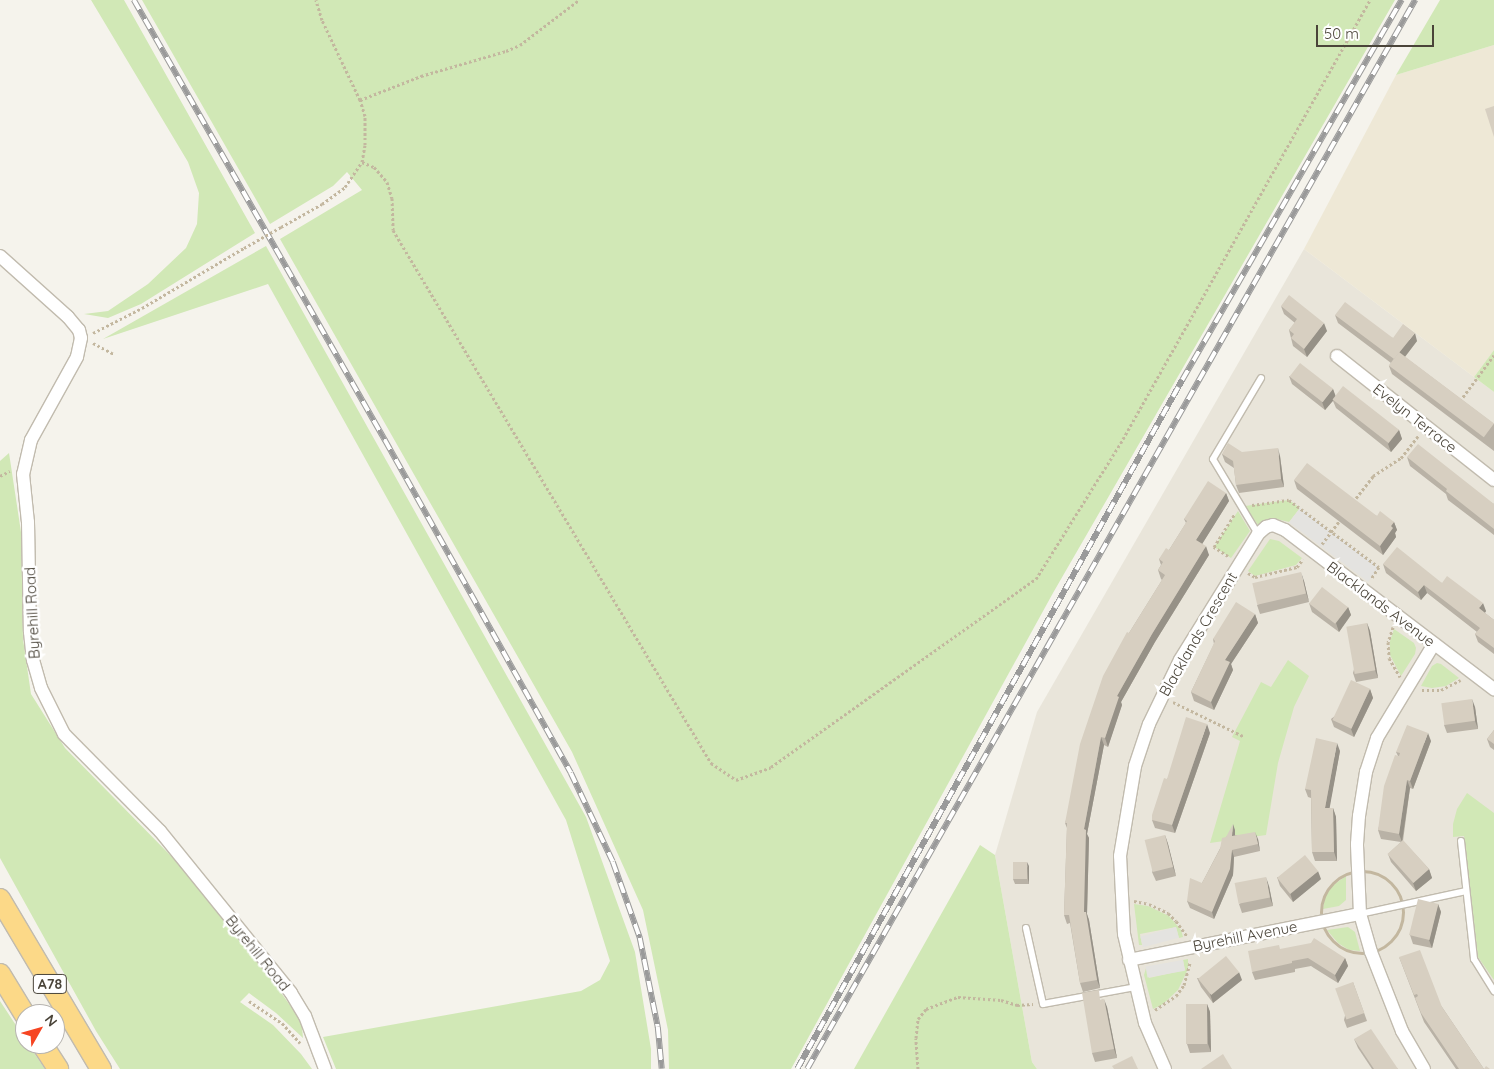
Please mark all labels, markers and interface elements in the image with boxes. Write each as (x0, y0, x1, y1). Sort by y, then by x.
scale bar (1319, 15, 1436, 47)
text: 50 m (1324, 24, 1359, 43)
street label: Evelyn Terrace (1369, 380, 1461, 456)
street label: Blacklands Avenue (1323, 557, 1439, 651)
street label: Byrehill Road (21, 567, 43, 659)
street label: Blacklands Crescent (1155, 569, 1241, 699)
street label: Byrehill Road (222, 912, 294, 994)
street label: Byrehill Avenue (1191, 917, 1299, 955)
road number: A78 (32, 972, 68, 996)
north arrow (15, 1004, 65, 1054)
text: N (41, 1011, 61, 1030)

